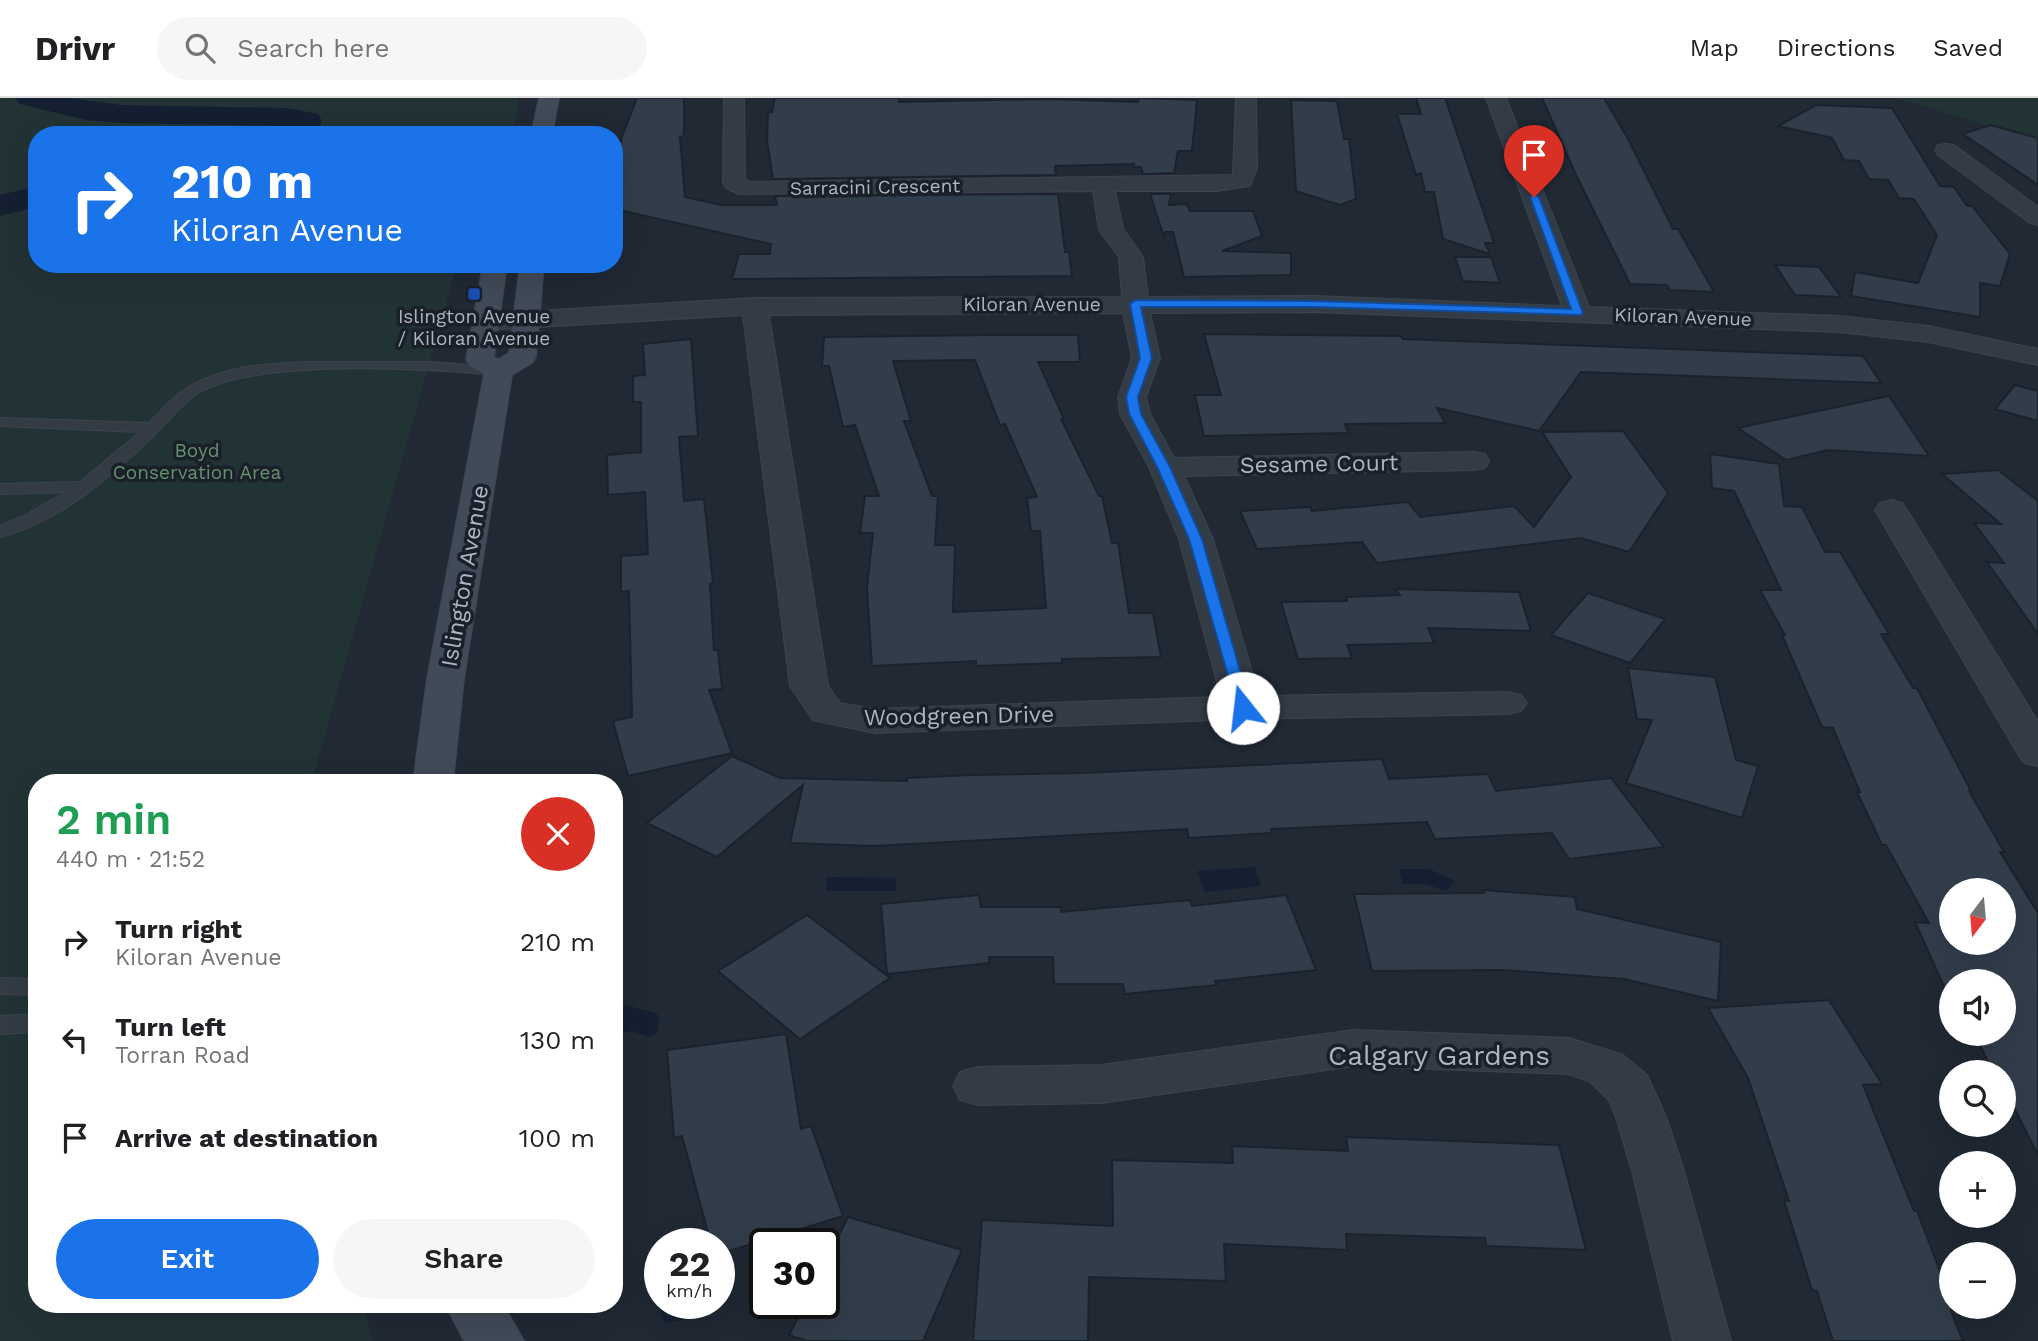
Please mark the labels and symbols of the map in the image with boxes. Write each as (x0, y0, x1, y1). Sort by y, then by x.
pin (1504, 125, 1564, 197)
street label: Sarracini Crescent (790, 174, 960, 200)
marker: Islington Avenue / Kiloran Avenue (466, 286, 482, 302)
street label: Kiloran Avenue (963, 293, 1101, 316)
street label: Kiloran Avenue (1614, 303, 1752, 331)
place label: Islington Avenue / Kiloran Avenue (398, 305, 550, 350)
park label: Boyd Conservation Area (113, 439, 282, 484)
street label: Sesame Court (1240, 449, 1399, 479)
street label: Islington Avenue (436, 483, 494, 669)
position arrow (1206, 671, 1280, 745)
street label: Woodgreen Drive (864, 701, 1054, 731)
north arrow (1939, 878, 2016, 956)
street label: Calgary Gardens (1328, 1039, 1550, 1072)
speed limit sign: 30 (749, 1228, 840, 1319)

